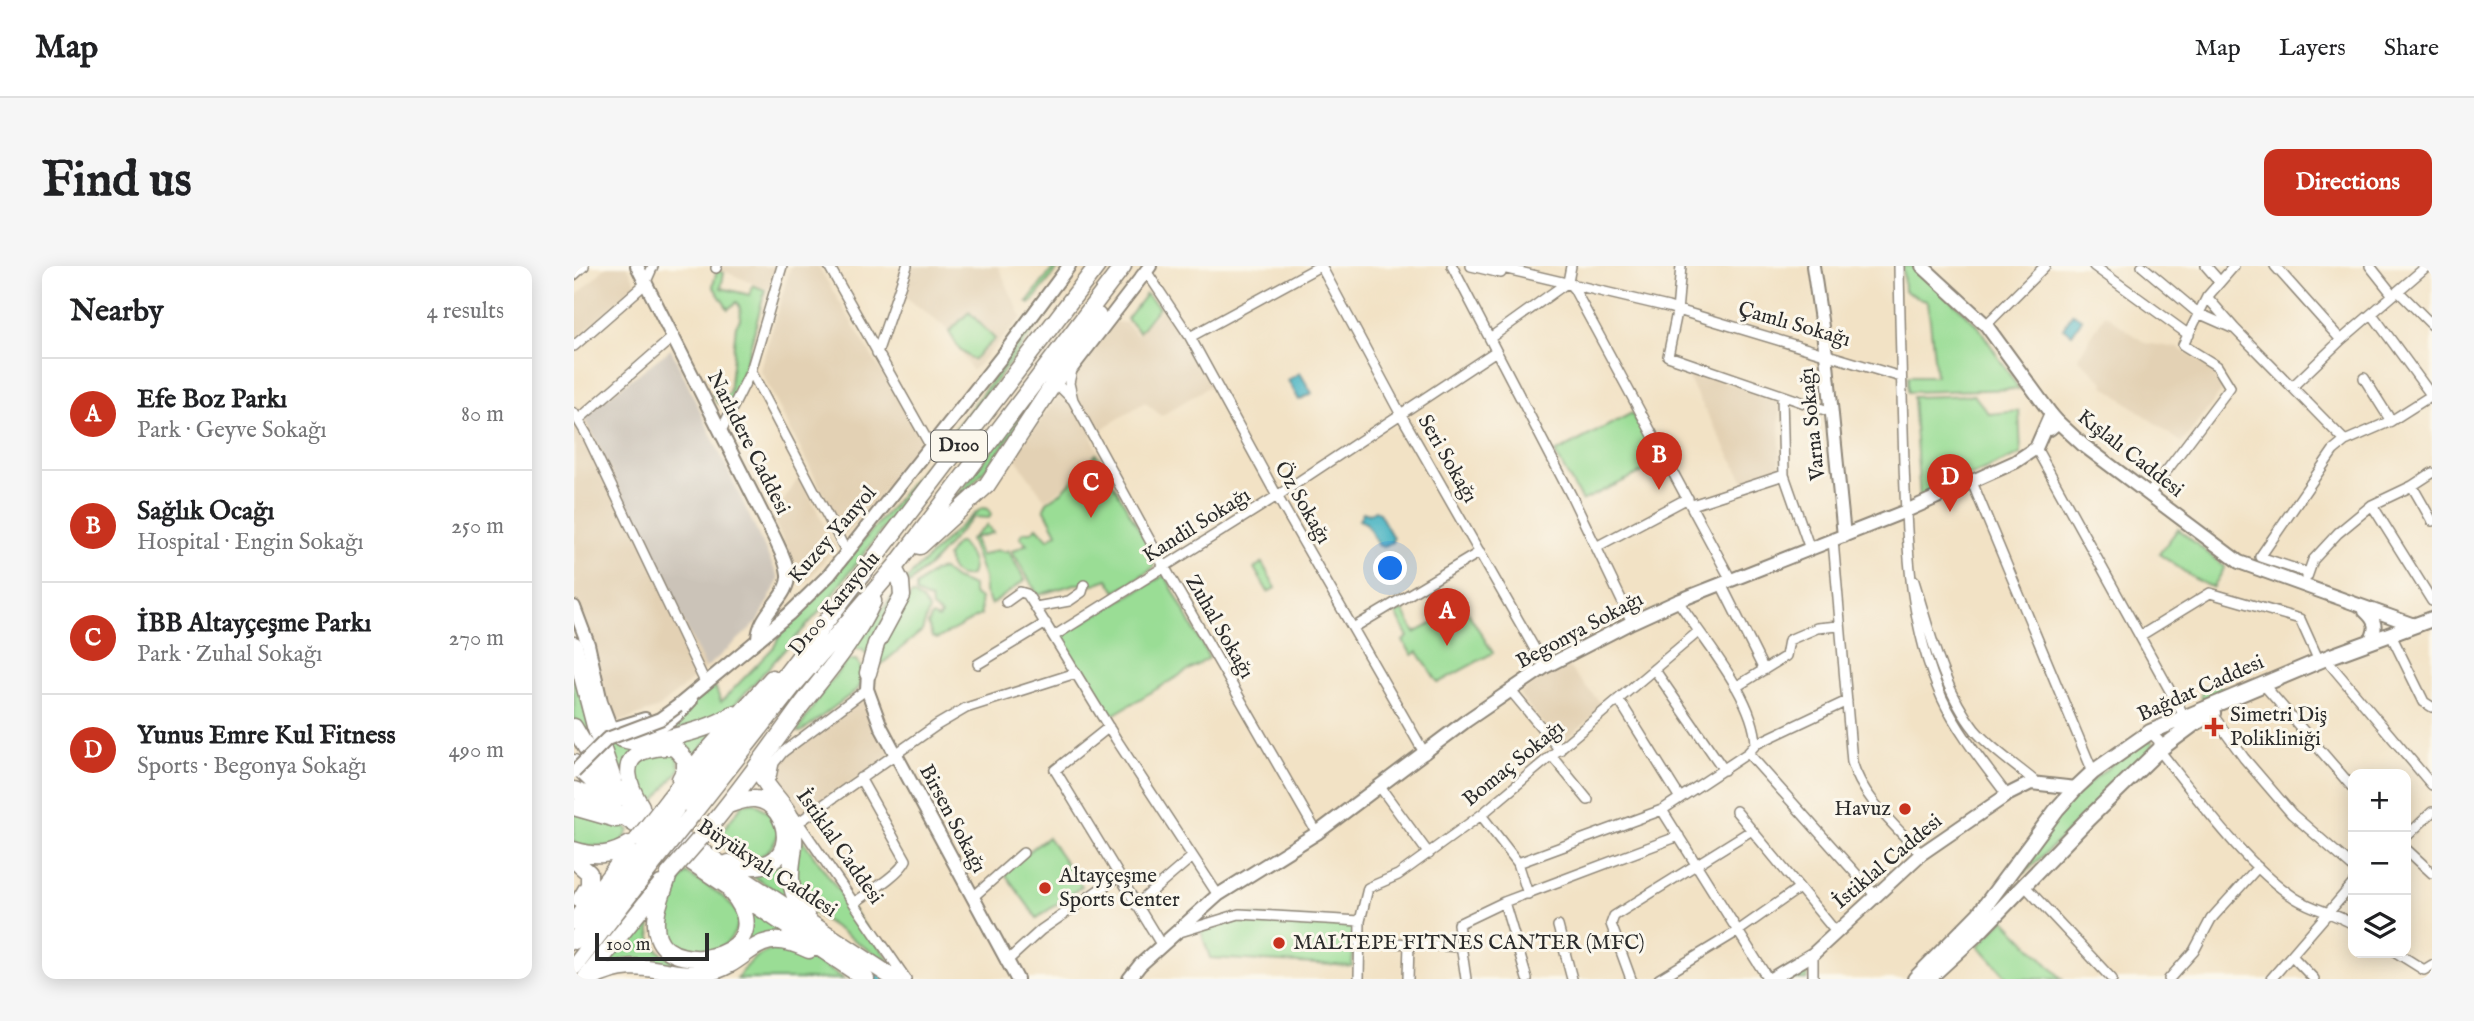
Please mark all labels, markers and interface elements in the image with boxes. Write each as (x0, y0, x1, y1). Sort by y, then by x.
text: Map (35, 27, 98, 69)
text: Map (2195, 33, 2241, 64)
text: Layers (2279, 33, 2346, 64)
text: Share (2384, 33, 2439, 64)
button: Directions (2264, 149, 2432, 216)
text: Find us (42, 151, 192, 213)
text: Nearby (70, 293, 163, 331)
street label: Çamlı Sokağı (1735, 296, 1853, 354)
text: 4 results (426, 297, 504, 326)
street label: Varna Sokağı (1794, 366, 1832, 483)
street label: Narlıdere Caddesi (700, 367, 796, 519)
text: Efe Boz Parkı (137, 383, 287, 416)
text: A (85, 400, 101, 429)
text: 80 m (461, 400, 504, 429)
street label: Kışlalı Caddesi (2071, 404, 2189, 504)
street label: Seri Sokağı (1411, 410, 1483, 508)
text: Park · Geyve Sokağı (137, 416, 327, 445)
road number: D100 (931, 430, 987, 462)
pin: B (1636, 432, 1682, 490)
pin: D (1927, 454, 1973, 512)
street label: Öz Sokağı (1268, 457, 1336, 549)
pin: C (1068, 460, 1114, 518)
street label: Kuzey Yanyol (783, 480, 883, 590)
street label: Kandil Sokağı (1138, 482, 1256, 570)
text: Sağlık Ocağı (137, 495, 274, 528)
text: B (85, 512, 101, 541)
text: 250 m (451, 512, 504, 541)
text: Hospital · Engin Sokağı (137, 528, 364, 557)
street label: D100 Karayolu (783, 546, 887, 662)
your location (1373, 551, 1407, 585)
street label: Zuhal Sokağı (1178, 570, 1260, 684)
street label: Begonya Sokağı (1512, 586, 1648, 676)
pin: A (1424, 588, 1470, 646)
text: İBB Altayçeşme Parkı (137, 607, 371, 640)
text: C (85, 624, 101, 653)
text: 270 m (449, 624, 504, 653)
text: Park · Zuhal Sokağı (137, 640, 322, 669)
street label: Bağdat Caddesi (2134, 649, 2268, 729)
place label: Simetri Diş Polikliniği (2230, 702, 2327, 753)
street label: Bomaç Sokağı (1458, 715, 1570, 813)
marker: Simetri Diş Polikliniği (2204, 717, 2224, 737)
text: Yunus Emre Kul Fitness (137, 719, 396, 752)
text: D (84, 736, 102, 765)
text: 490 m (449, 736, 504, 765)
text: Sports · Begonya Sokağı (137, 752, 367, 781)
street label: Birsen Sokağı (912, 760, 992, 878)
map controls (2348, 769, 2411, 958)
button: + (2348, 769, 2411, 832)
street label: İstiklal Caddesi (789, 784, 889, 910)
place label: Havuz (1834, 796, 1891, 823)
marker: Havuz (1897, 801, 1913, 817)
street label: İstiklal Caddesi (1828, 808, 1948, 916)
street label: Büyükyalı Caddesi (692, 814, 842, 924)
button: − (2348, 832, 2411, 895)
place label: Altayçeşme Sports Center (1058, 863, 1180, 914)
marker: Altayçeşme Sports Center (1037, 880, 1053, 896)
button: layers (2348, 895, 2411, 958)
scale bar (595, 930, 709, 962)
place label: MALTEPE FITNES CANTER (MFC) (1293, 930, 1645, 957)
text: 100 m (606, 933, 650, 957)
marker: MALTEPE FITNES CANTER (MFC) (1271, 935, 1287, 951)

